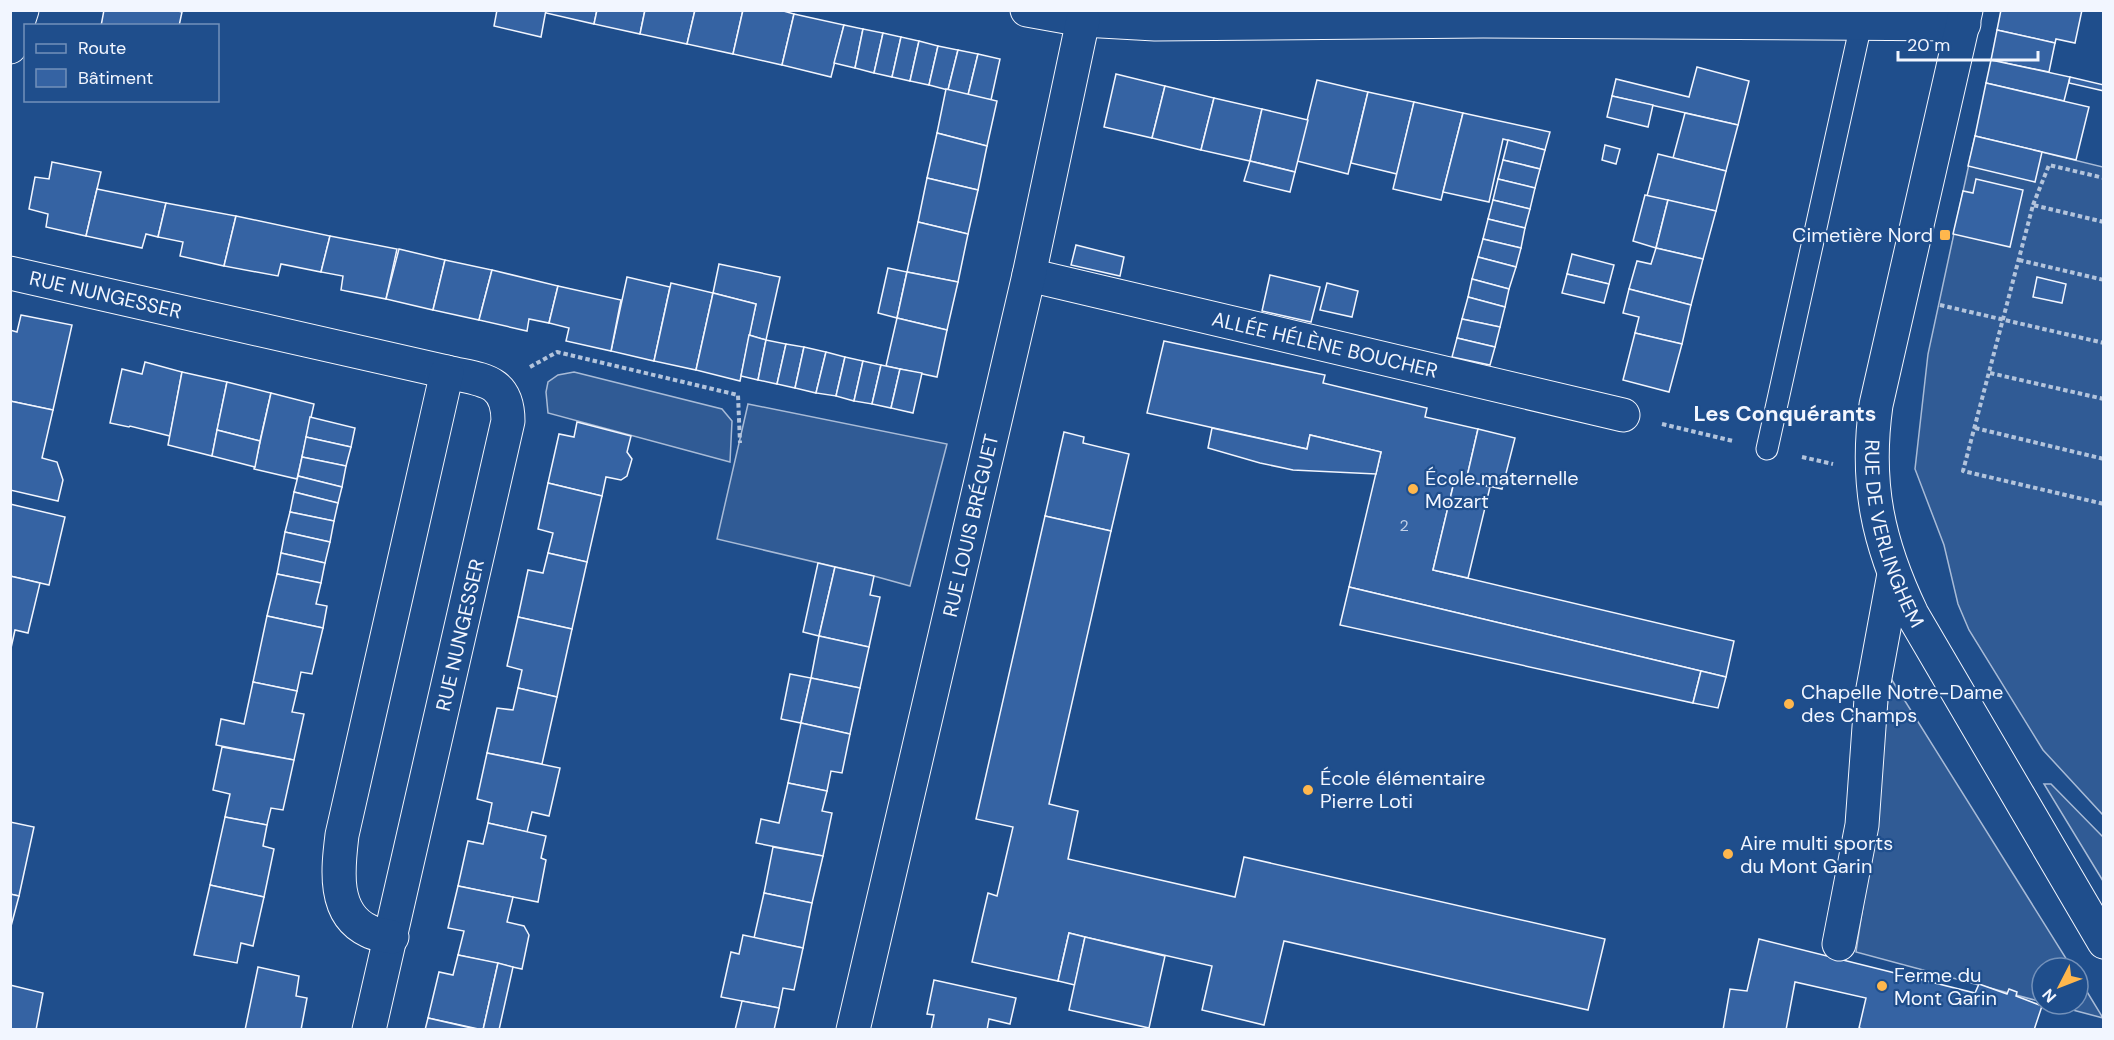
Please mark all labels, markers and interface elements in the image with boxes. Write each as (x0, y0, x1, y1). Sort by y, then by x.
legend (24, 24, 219, 102)
scale bar (1898, 24, 2038, 62)
text: 20 m (1907, 33, 1950, 57)
text: Route (78, 36, 126, 60)
text: Bâtiment (78, 66, 153, 90)
place label: Cimetière Nord (1792, 222, 1933, 248)
marker: Cimetière Nord (1938, 228, 1952, 242)
street label: RUE NUNGESSER (27, 265, 184, 324)
street label: ALLÉE HÉLÈNE BOUCHER (1209, 306, 1441, 384)
district label: Les Conquérants (1693, 399, 1877, 428)
street label: RUE LOUIS BRÉGUET (937, 431, 1005, 620)
street label: RUE DE VERLINGHEM (1859, 439, 1930, 632)
place label: École maternelle Mozart (1425, 465, 1579, 514)
marker: École maternelle Mozart (1406, 482, 1420, 496)
house number: 2 (1399, 515, 1409, 536)
street label: RUE NUNGESSER (430, 556, 490, 714)
place label: Chapelle Notre-Dame des Champs (1801, 679, 2003, 728)
marker: Chapelle Notre-Dame des Champs (1782, 697, 1796, 711)
place label: École élémentaire Pierre Loti (1320, 765, 1485, 814)
marker: École élémentaire Pierre Loti (1301, 783, 1315, 797)
place label: Aire multi sports du Mont Garin (1740, 830, 1893, 879)
marker: Aire multi sports du Mont Garin (1721, 847, 1735, 861)
north arrow (2030, 956, 2090, 1016)
place label: Ferme du Mont Garin (1894, 962, 1997, 1011)
marker: Ferme du Mont Garin (1875, 979, 1889, 993)
text: N (2038, 984, 2061, 1007)

